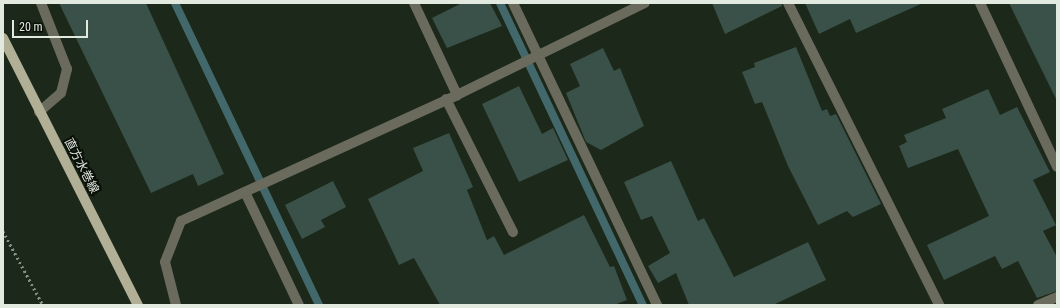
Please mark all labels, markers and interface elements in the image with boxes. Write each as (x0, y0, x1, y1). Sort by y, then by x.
scale bar (14, 12, 90, 38)
text: 20 m (19, 20, 43, 34)
street label: 直方水巻線 (61, 136, 101, 196)

